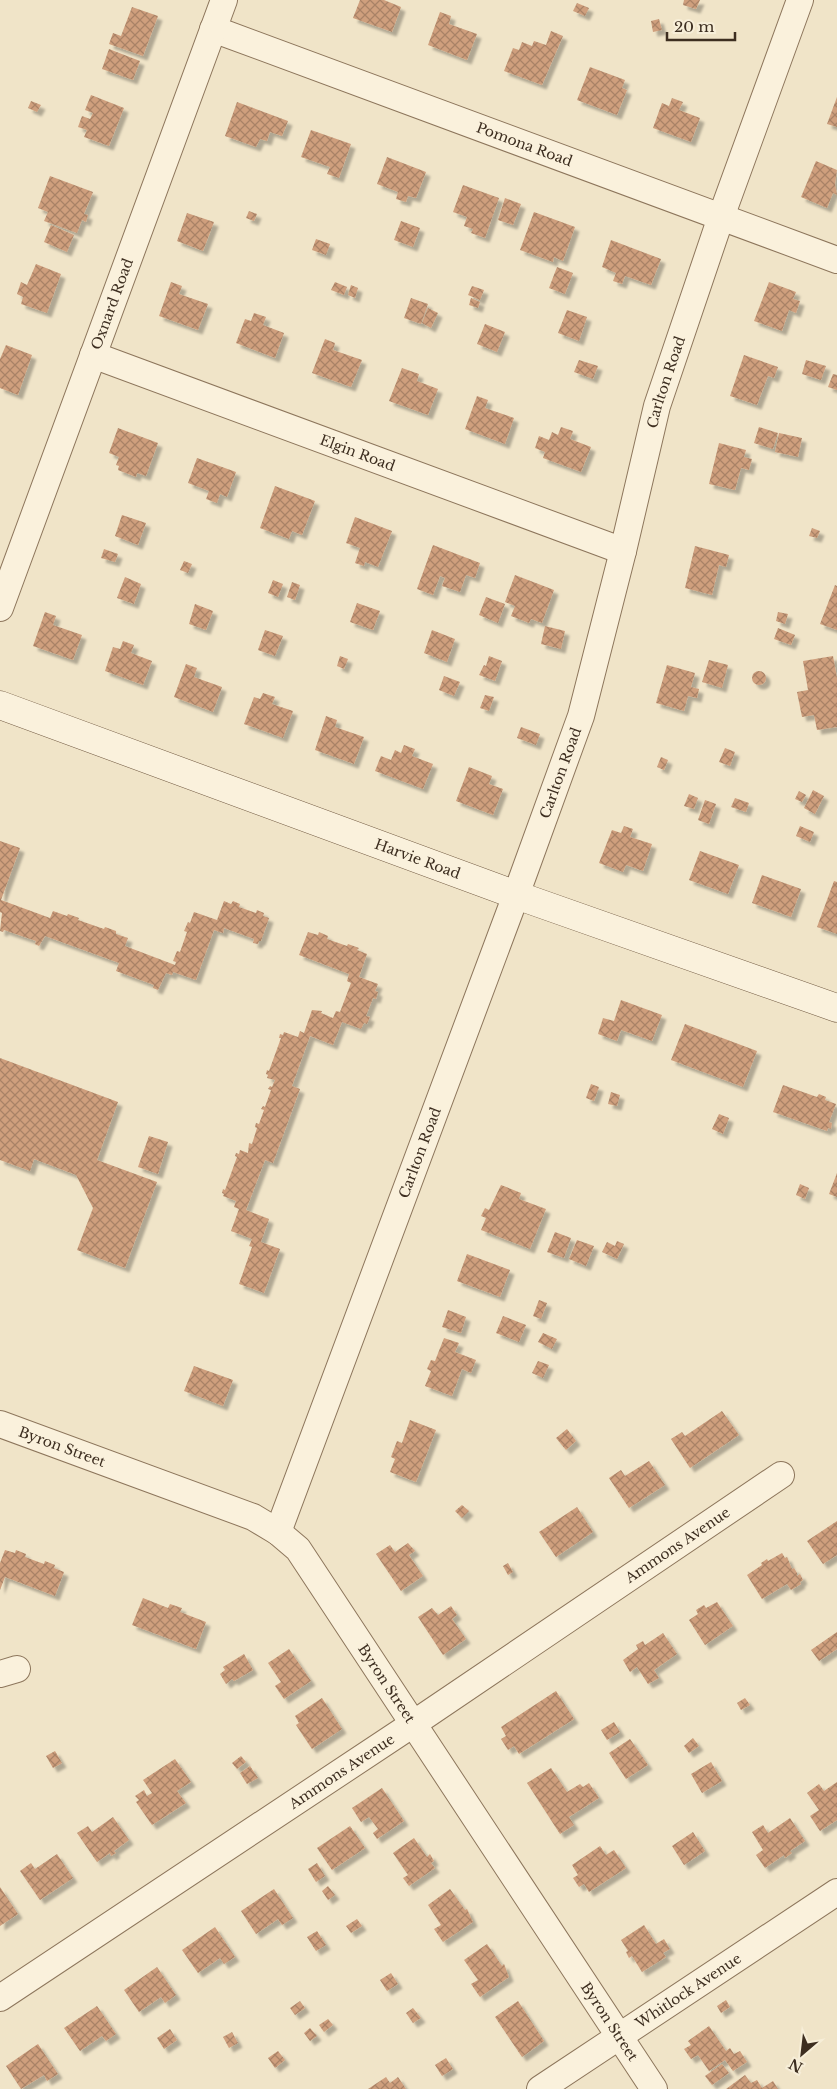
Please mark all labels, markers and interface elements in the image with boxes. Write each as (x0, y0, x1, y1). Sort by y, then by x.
scale bar (667, 10, 734, 42)
text: 20 m (674, 17, 714, 36)
street label: Pomona Road (474, 118, 575, 170)
street label: Oxnard Road (87, 255, 137, 352)
street label: Carlton Road (643, 333, 689, 430)
street label: Elgin Road (317, 431, 398, 475)
street label: Carlton Road (536, 724, 585, 821)
street label: Harvie Road (372, 835, 463, 883)
street label: Carlton Road (395, 1104, 445, 1201)
street label: Byron Street (16, 1423, 108, 1471)
street label: Ammons Avenue (621, 1503, 733, 1587)
street label: Byron Street (354, 1641, 420, 1727)
street label: Ammons Avenue (285, 1730, 398, 1813)
street label: Whitlock Avenue (631, 1949, 745, 2033)
street label: Byron Street (577, 1979, 642, 2065)
north arrow (777, 2029, 827, 2079)
text: N (786, 2054, 806, 2077)

